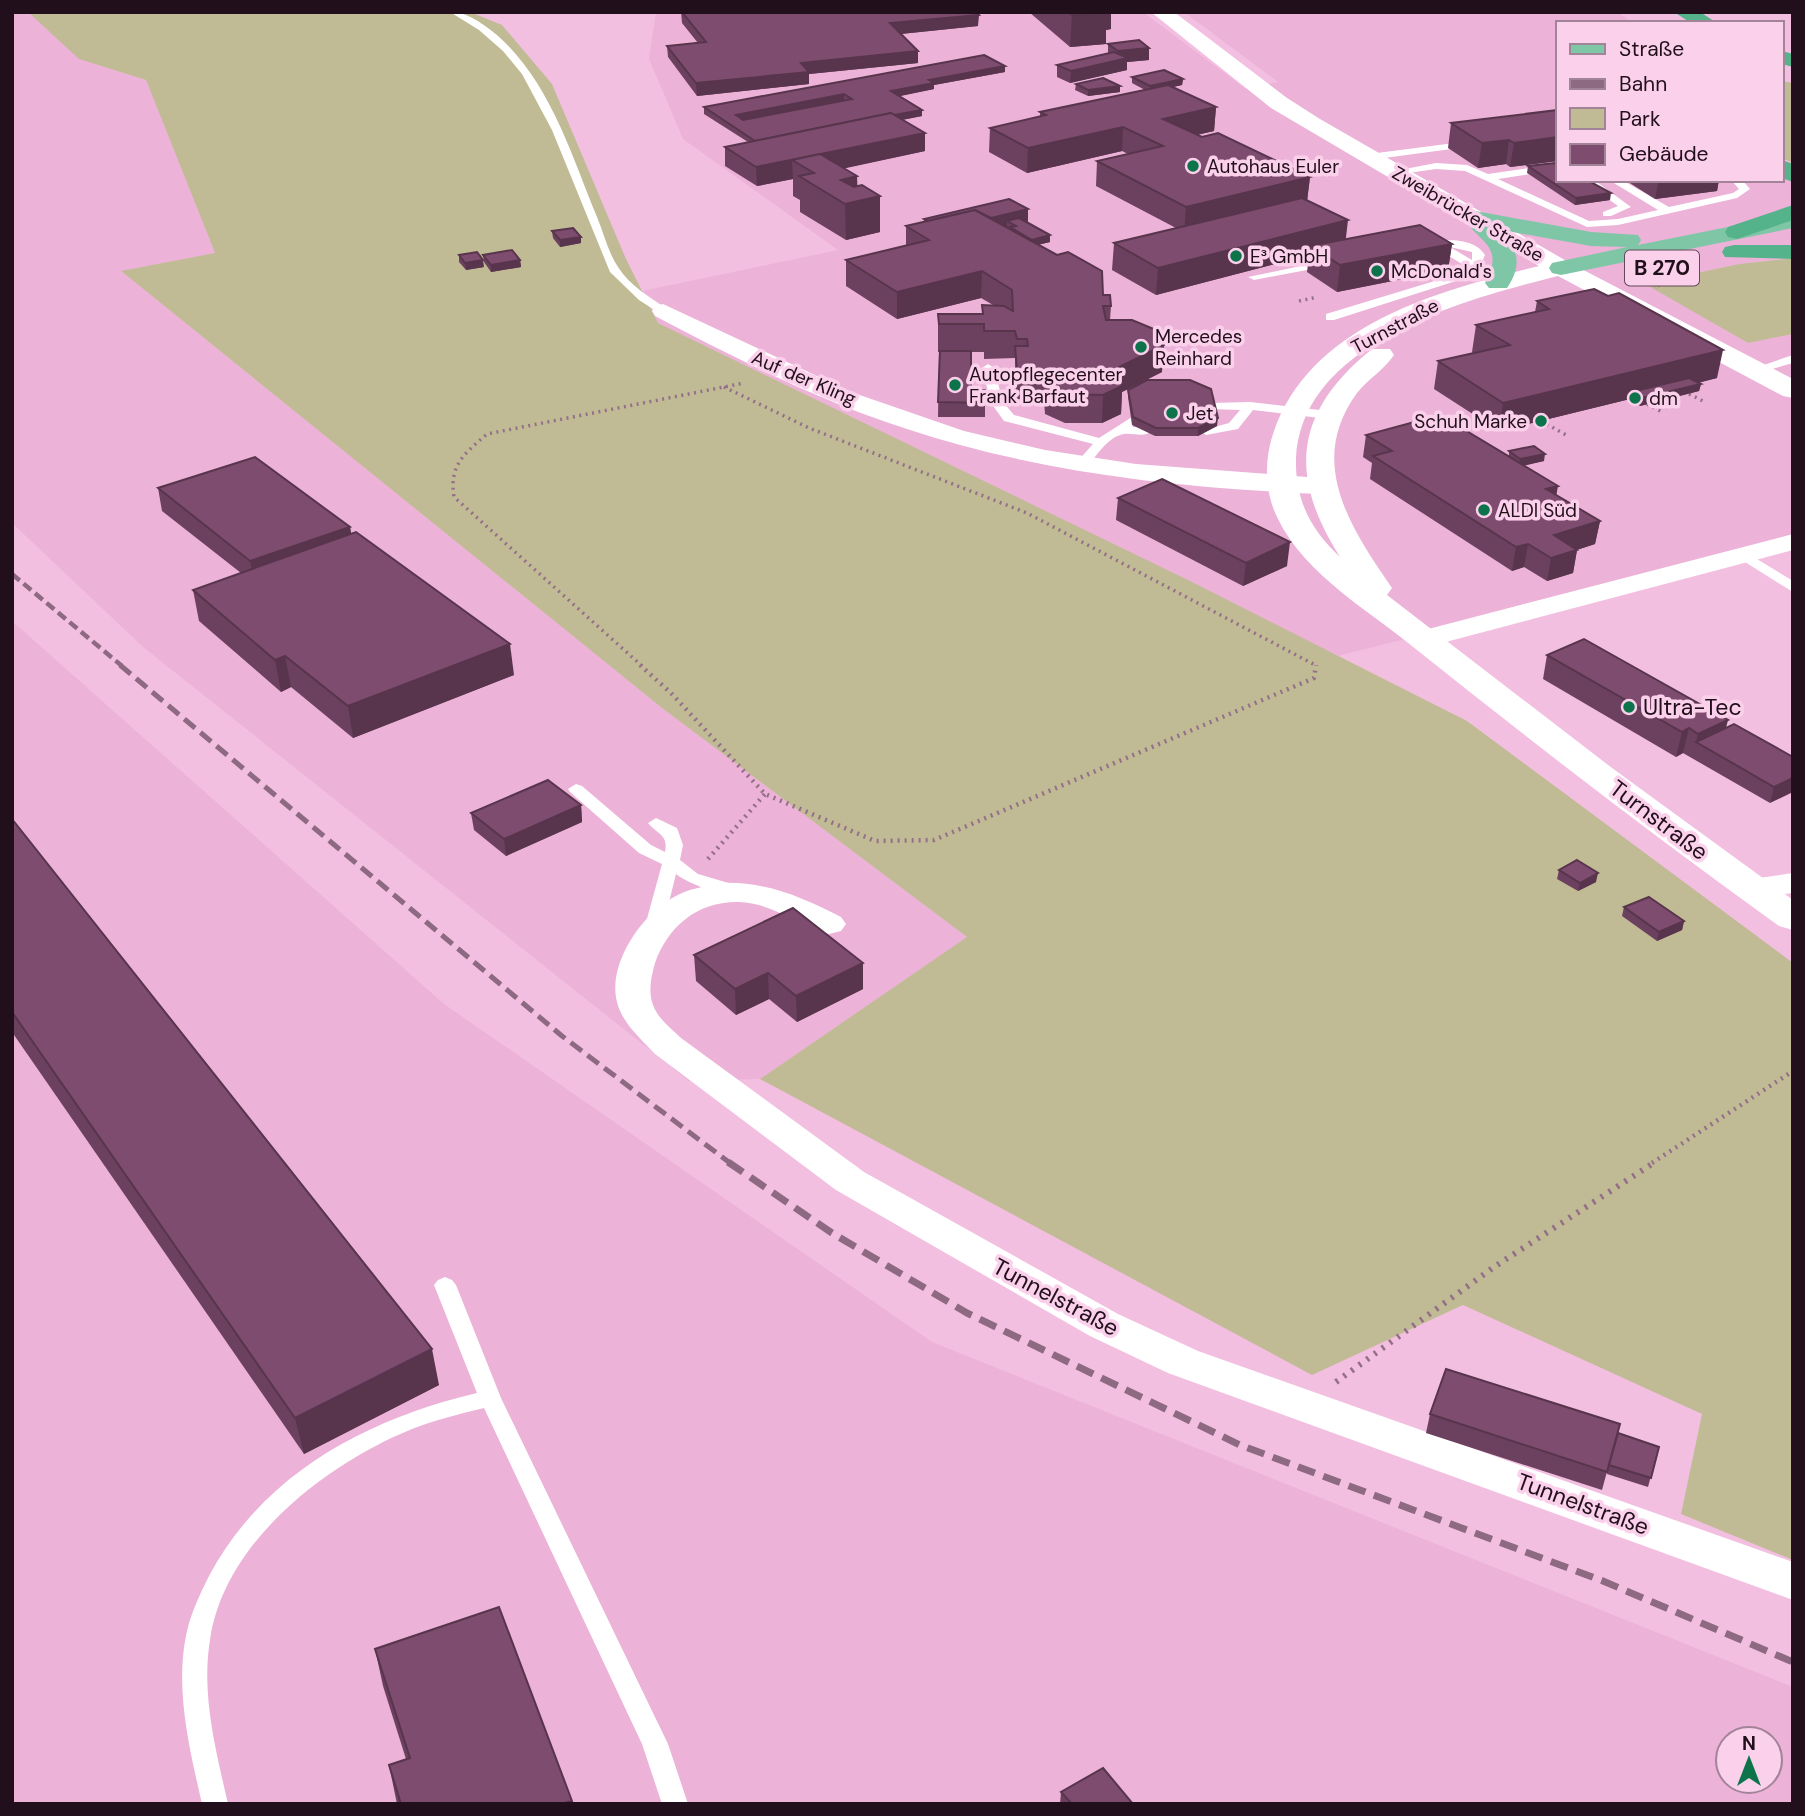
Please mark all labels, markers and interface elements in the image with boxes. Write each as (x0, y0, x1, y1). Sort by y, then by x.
legend (1556, 21, 1784, 182)
text: Straße (1619, 35, 1684, 63)
text: Bahn (1619, 70, 1667, 98)
text: Park (1619, 105, 1661, 133)
text: Gebäude (1619, 140, 1709, 168)
place label: Autohaus Euler (1207, 154, 1339, 179)
marker: Autohaus Euler (1185, 158, 1201, 174)
street label: Zweibrücker Straße (1388, 160, 1548, 268)
place label: E³ GmbH (1250, 244, 1328, 269)
marker: E³ GmbH (1228, 248, 1244, 264)
road number: B 270 (1625, 250, 1699, 286)
place label: McDonald's (1391, 259, 1492, 284)
marker: McDonald's (1369, 263, 1385, 279)
street label: Turnstraße (1347, 293, 1443, 359)
place label: Mercedes Reinhard (1155, 324, 1242, 371)
marker: Mercedes Reinhard (1133, 339, 1149, 355)
street label: Auf der Kling (748, 345, 860, 411)
place label: Autopflegecenter Frank Barfaut (969, 362, 1123, 409)
marker: Autopflegecenter Frank Barfaut (947, 377, 963, 393)
place label: dm (1649, 386, 1678, 411)
marker: dm (1627, 390, 1643, 406)
place label: Jet (1186, 401, 1213, 426)
marker: Jet (1164, 405, 1180, 421)
place label: Schuh Marke (1414, 409, 1527, 434)
marker: Schuh Marke (1533, 413, 1549, 429)
place label: ALDI Süd (1498, 498, 1577, 523)
marker: ALDI Süd (1476, 502, 1492, 518)
place label: Ultra-Tec (1643, 692, 1742, 722)
marker: Ultra-Tec (1621, 699, 1637, 715)
street label: Turnstraße (1604, 773, 1714, 867)
street label: Tunnelstraße (988, 1251, 1124, 1343)
street label: Tunnelstraße (1513, 1466, 1653, 1542)
north arrow (1714, 1725, 1784, 1795)
text: N (1742, 1731, 1756, 1756)

